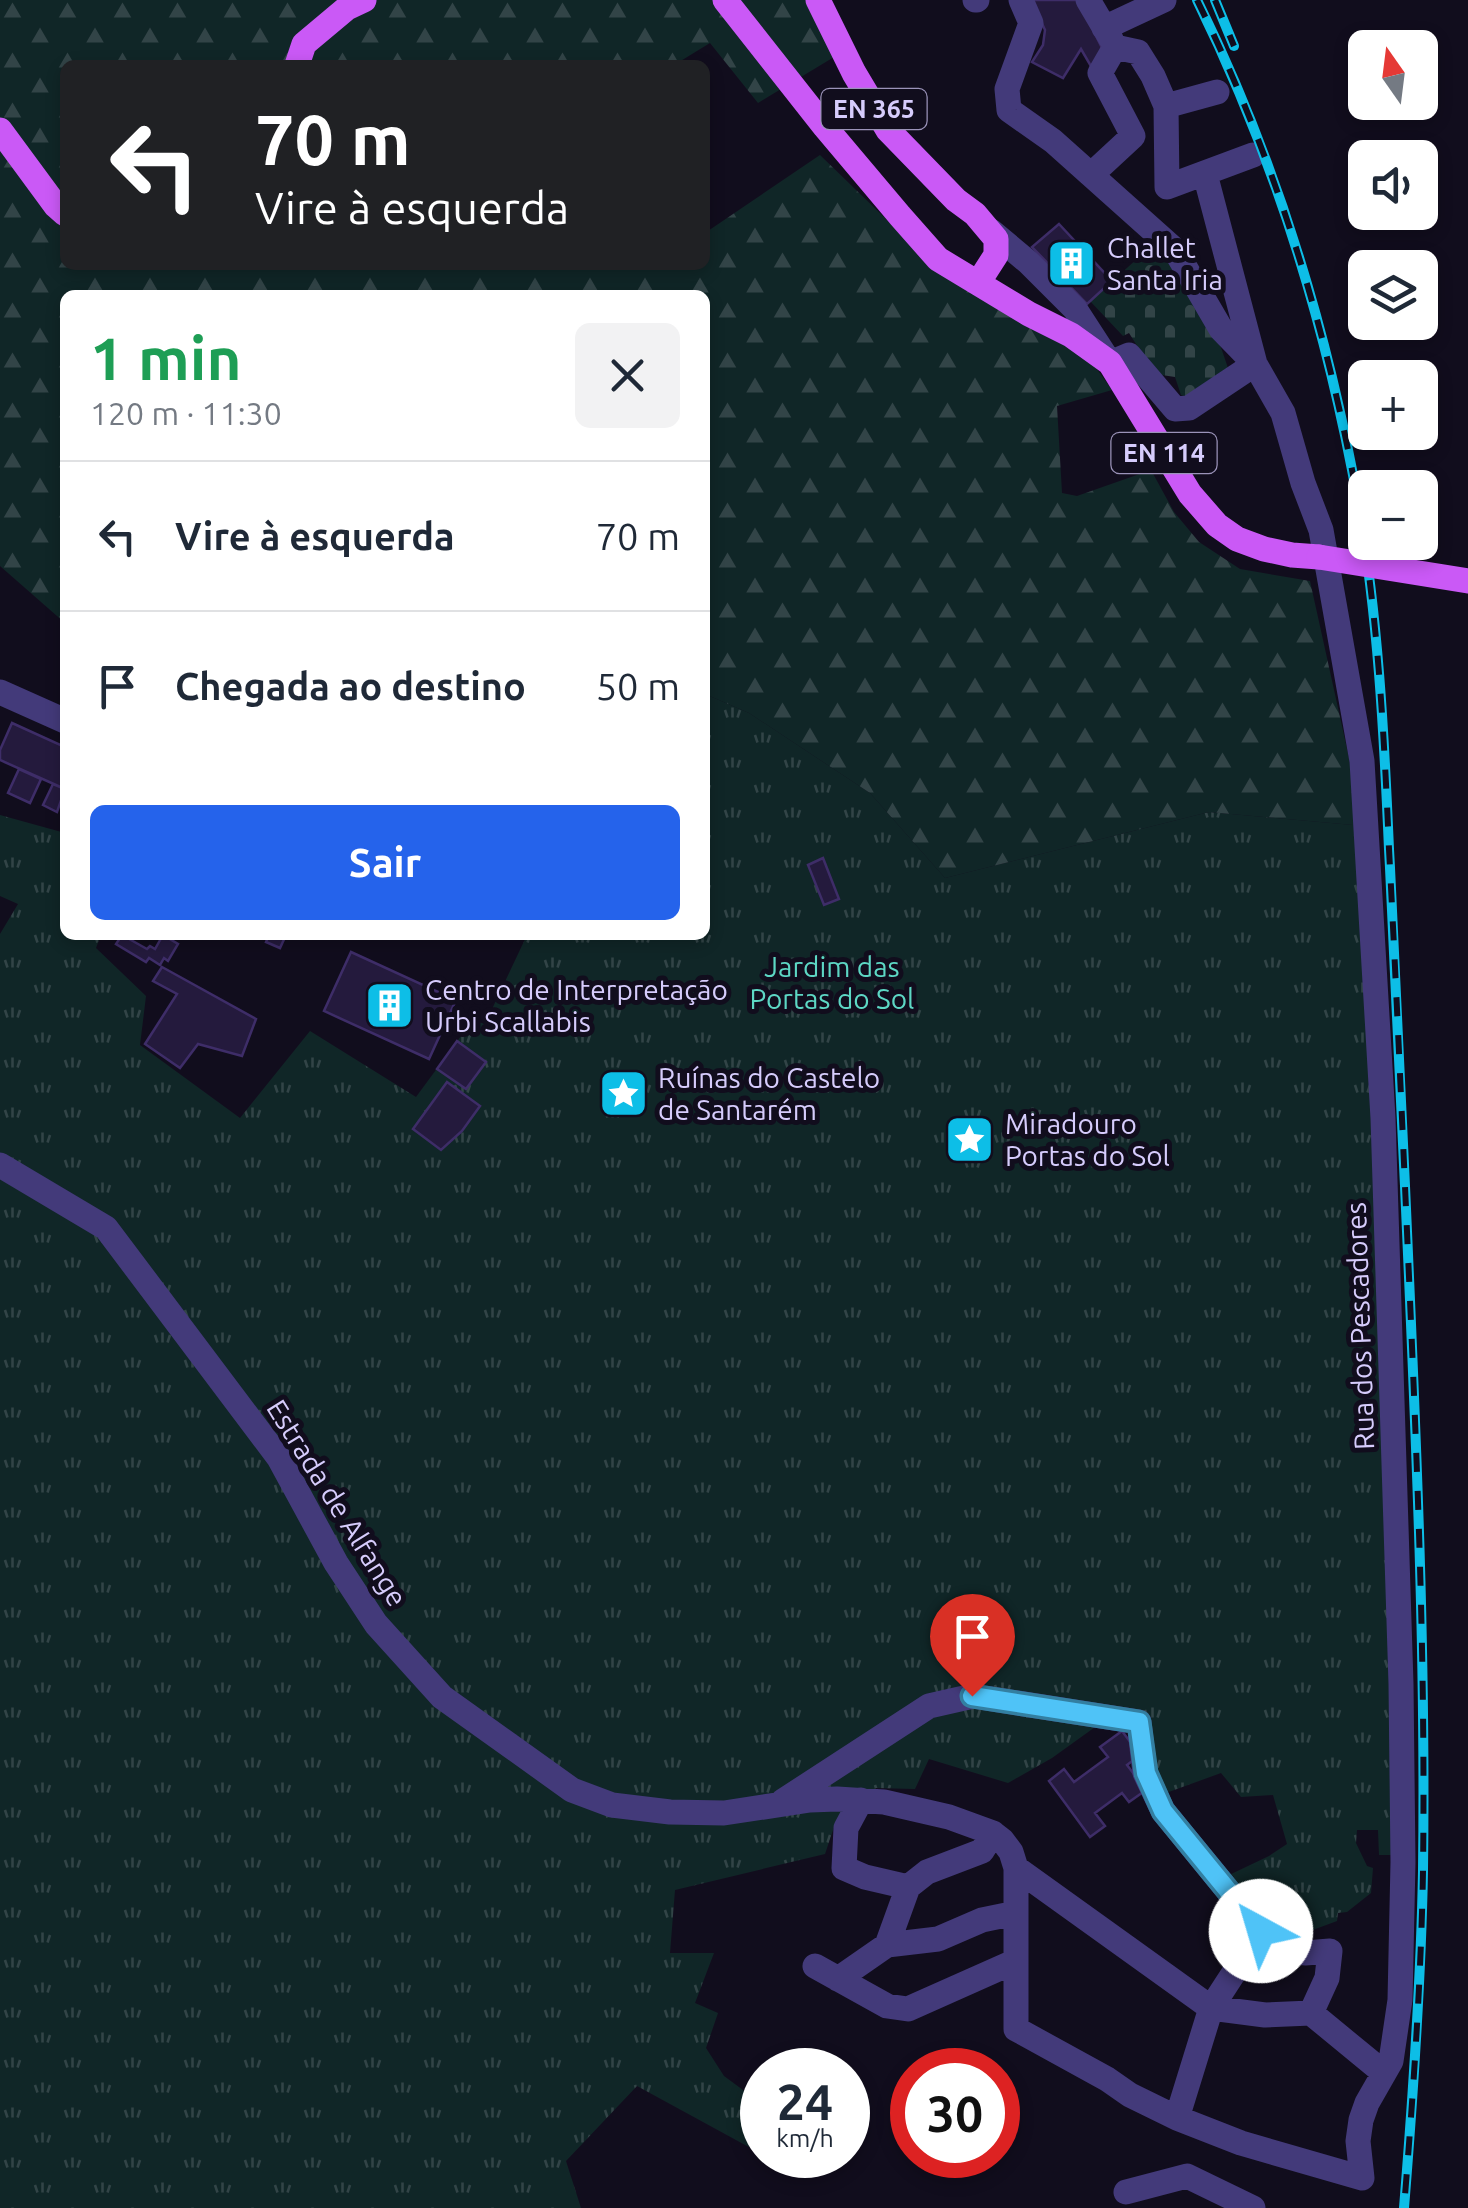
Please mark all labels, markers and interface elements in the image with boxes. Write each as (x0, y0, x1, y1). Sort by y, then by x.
north arrow (1348, 30, 1438, 120)
map controls (1348, 30, 1438, 560)
road number: EN 365 (822, 89, 926, 129)
icon: left (90, 100, 220, 230)
text: 70 m (255, 100, 411, 178)
button: sound (1348, 140, 1438, 230)
text: Vire à esquerda (255, 182, 569, 233)
place label: Challet Santa Iria (1107, 232, 1223, 295)
building icon: Challet Santa Iria (1046, 238, 1098, 290)
button: layers (1348, 250, 1438, 340)
button: close (575, 323, 680, 428)
text: 1 min (90, 324, 242, 391)
button: + (1348, 360, 1438, 450)
text: 120 m · 11:30 (90, 395, 282, 431)
road number: EN 114 (1112, 433, 1216, 473)
button: − (1348, 470, 1438, 560)
icon: left (90, 509, 145, 564)
text: Vire à esquerda (175, 515, 455, 557)
text: 70 m (596, 515, 680, 557)
icon: arrive (90, 659, 145, 714)
text: Chegada ao destino (175, 665, 526, 707)
text: 50 m (596, 665, 680, 707)
button: Sair (90, 805, 680, 920)
park label: Jardim das Portas do Sol (750, 951, 914, 1014)
place label: Centro de Interpretação Urbi Scallabis (425, 974, 728, 1037)
building icon: Centro de Interpretação Urbi Scallabis (364, 980, 416, 1032)
place label: Ruínas do Castelo de Santarém (658, 1062, 880, 1125)
place icon: Ruínas do Castelo de Santarém (597, 1068, 649, 1120)
place label: Miradouro Portas do Sol (1005, 1108, 1170, 1171)
place icon: Miradouro Portas do Sol (944, 1114, 996, 1166)
street label: Rua dos Pescadores (1340, 1202, 1379, 1450)
street label: Estrada de Alfange (261, 1394, 413, 1612)
pin (930, 1594, 1015, 1697)
icon: arrive (945, 1609, 1000, 1664)
position arrow (1209, 1879, 1313, 1983)
speed limit sign: 30 (890, 2048, 1020, 2178)
text: 24 (777, 2073, 833, 2129)
text: km/h (776, 2124, 834, 2152)

